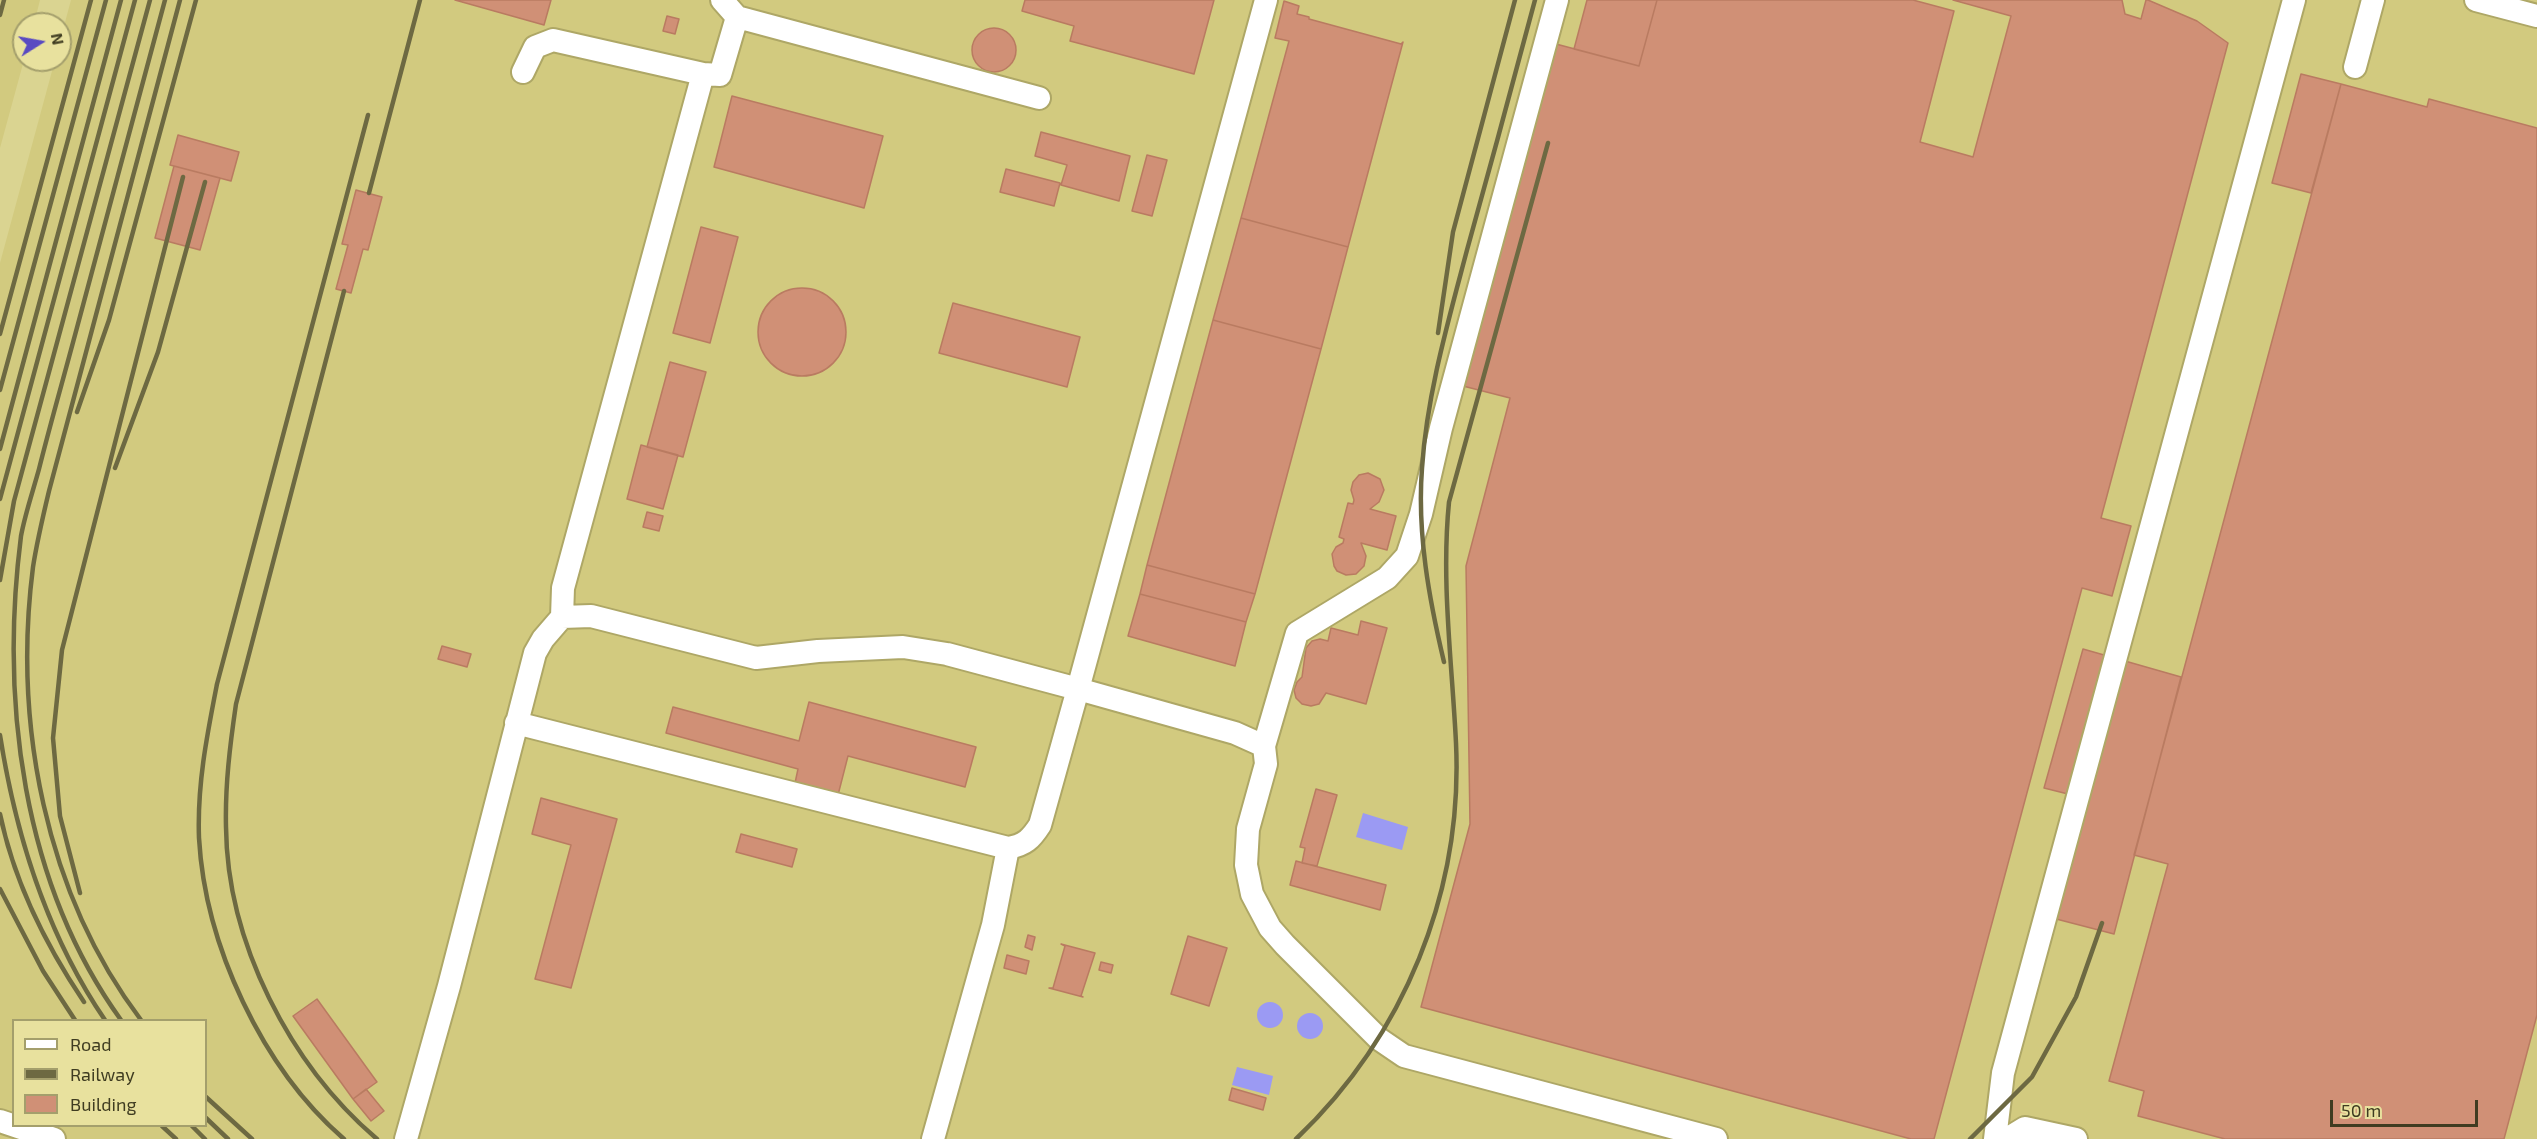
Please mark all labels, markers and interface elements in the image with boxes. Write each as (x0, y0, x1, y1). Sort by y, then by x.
north arrow (12, 12, 72, 72)
text: N (48, 31, 69, 46)
legend (12, 1019, 207, 1127)
text: Road (70, 1033, 111, 1055)
text: Railway (70, 1063, 135, 1085)
scale bar (2333, 1088, 2482, 1126)
text: Building (70, 1093, 137, 1115)
text: 50 m (2341, 1099, 2381, 1121)

